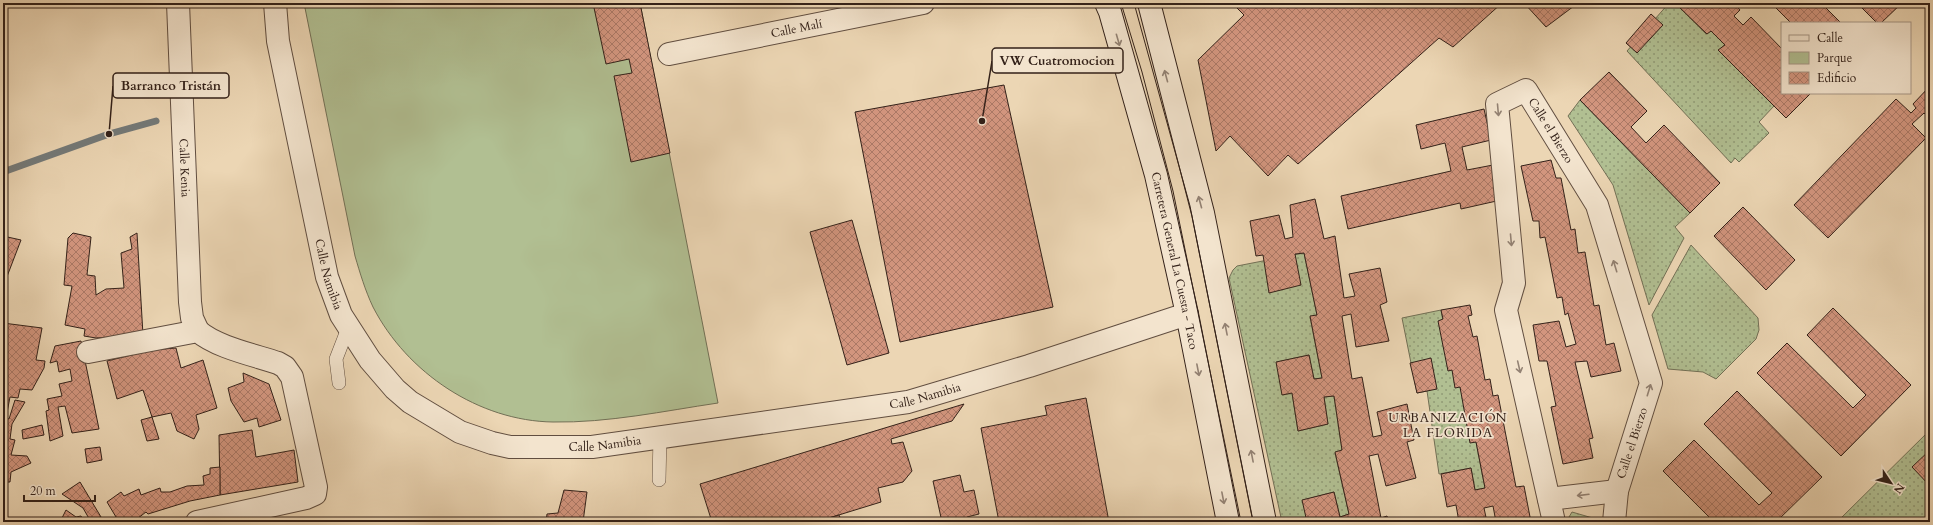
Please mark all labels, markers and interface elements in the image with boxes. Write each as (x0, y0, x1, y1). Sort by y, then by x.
street label: Calle Malí (769, 15, 824, 41)
legend (1781, 22, 1911, 94)
text: Calle (1817, 30, 1843, 46)
one-way arrow (1115, 33, 1122, 46)
callout: VW Cuatromocion (992, 48, 1123, 73)
text: Parque (1817, 50, 1852, 66)
text: VW Cuatromocion (999, 52, 1115, 70)
one-way arrow (1162, 70, 1170, 83)
text: Edificio (1817, 70, 1857, 86)
callout: Barranco Tristán (113, 73, 229, 98)
text: Barranco Tristán (121, 77, 222, 95)
street label: Calle el Bierzo (1525, 95, 1577, 167)
one-way arrow (1495, 103, 1502, 116)
street label: Calle Kenia (175, 138, 194, 198)
street label: Carretera General La Cuesta - Taco (1148, 170, 1202, 351)
one-way arrow (1196, 195, 1203, 208)
one-way arrow (1507, 233, 1514, 246)
street label: Calle Namibia (311, 237, 347, 313)
one-way arrow (1611, 259, 1618, 272)
one-way arrow (1222, 323, 1230, 336)
one-way arrow (1516, 360, 1524, 373)
one-way arrow (1195, 363, 1203, 376)
street label: Calle Namibia (888, 379, 963, 413)
one-way arrow (1646, 384, 1653, 397)
street label: Calle el Bierzo (1613, 405, 1651, 481)
district label: URBANIZACIÓN LA FLORIDA (1388, 409, 1508, 442)
street label: Calle Namibia (569, 432, 643, 455)
one-way arrow (1247, 450, 1255, 463)
north arrow (1871, 463, 1911, 503)
scale bar (24, 477, 95, 503)
text: N (1890, 480, 1908, 497)
text: 20 m (30, 483, 57, 499)
one-way arrow (1220, 491, 1228, 504)
one-way arrow (1577, 492, 1590, 499)

